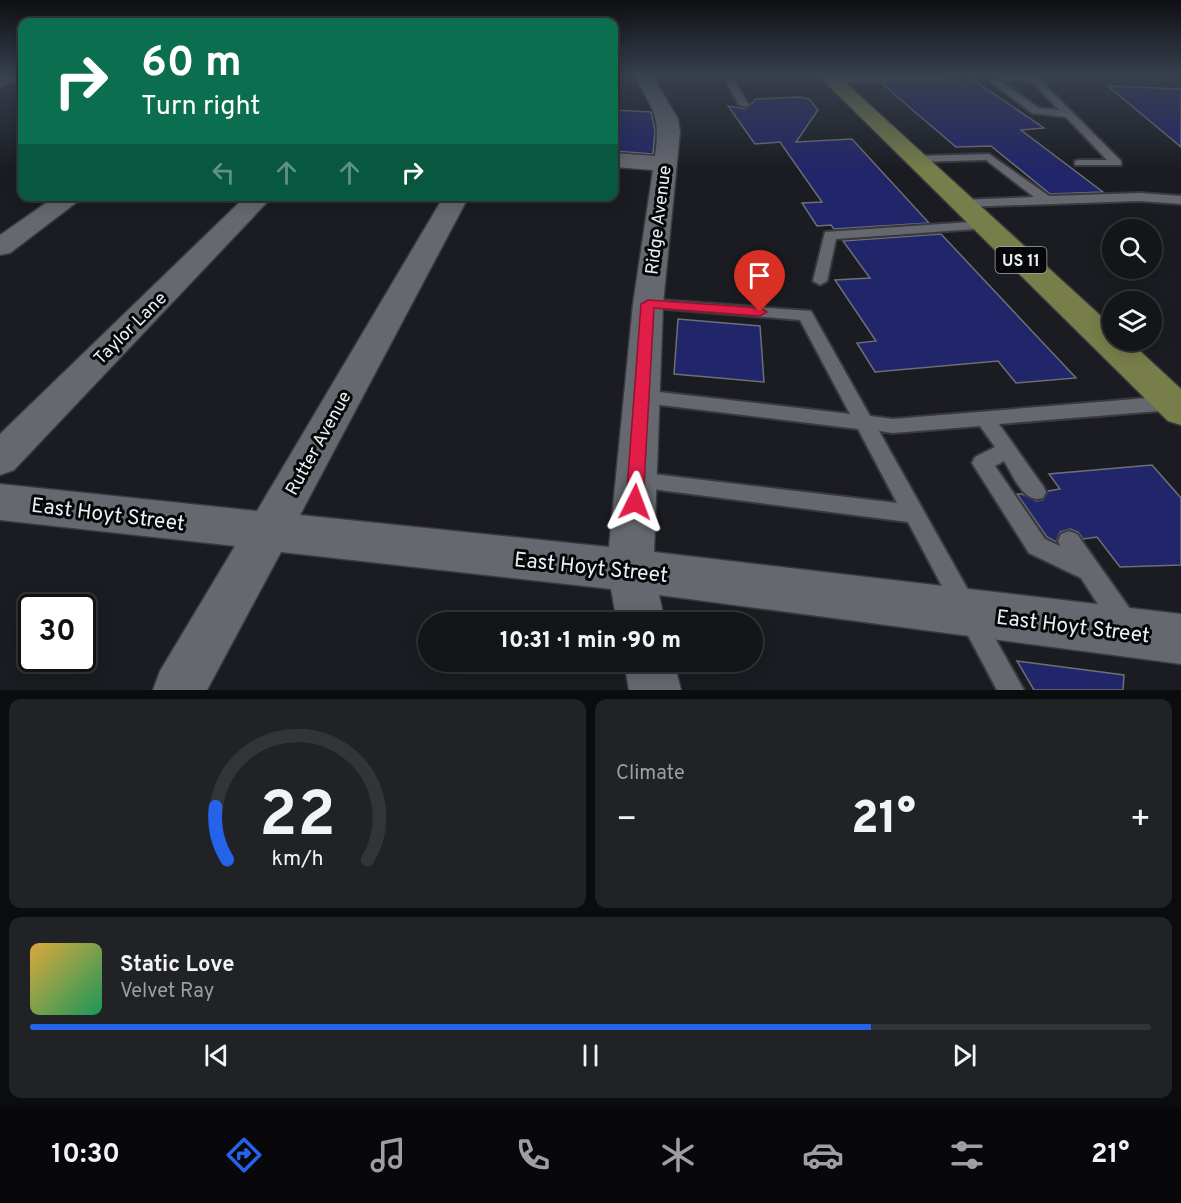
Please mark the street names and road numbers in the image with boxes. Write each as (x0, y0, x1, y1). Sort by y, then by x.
street label: Ridge Avenue (641, 164, 678, 276)
road number: US 11 (996, 247, 1046, 273)
street label: Taylor Lane (90, 288, 172, 370)
street label: Rutter Avenue (281, 388, 357, 500)
street label: East Hoyt Street (30, 493, 186, 538)
street label: East Hoyt Street (513, 547, 669, 590)
street label: East Hoyt Street (995, 605, 1151, 650)

